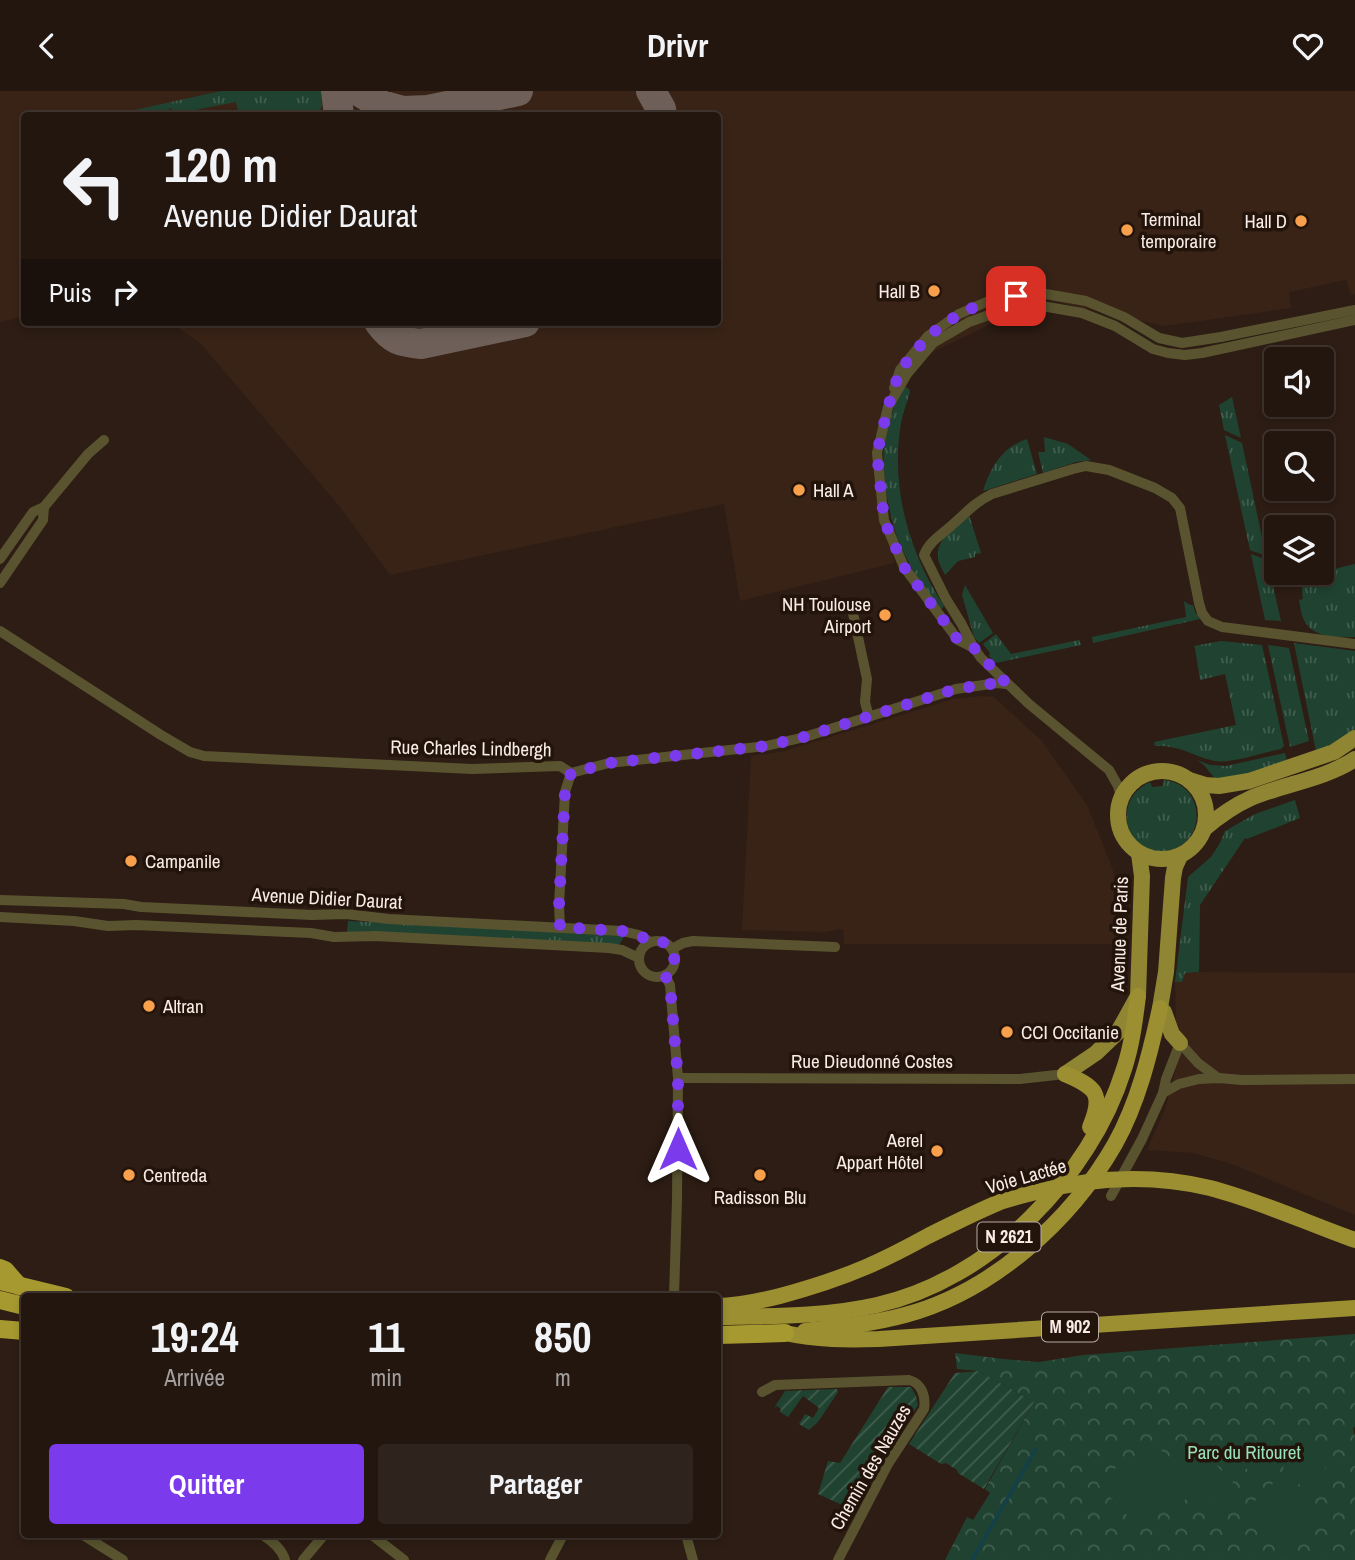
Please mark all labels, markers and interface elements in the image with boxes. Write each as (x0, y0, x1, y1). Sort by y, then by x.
text: Drivr (647, 24, 708, 67)
icon: back (28, 27, 66, 65)
icon: heart (1289, 27, 1327, 65)
text: 120 m (164, 131, 278, 197)
icon: left (49, 140, 140, 231)
text: Avenue Didier Daurat (164, 194, 417, 237)
place label: Terminal temporaire (1141, 206, 1216, 254)
place label: Hall D (1245, 208, 1287, 234)
marker: Hall D (1293, 213, 1309, 229)
marker: Terminal temporaire (1119, 222, 1135, 238)
pin (986, 266, 1046, 326)
icon: right (106, 273, 144, 311)
text: Puis (49, 275, 92, 310)
icon: arrive (997, 277, 1035, 315)
place label: Hall B (878, 278, 920, 304)
marker: Hall B (926, 283, 942, 299)
map controls (1264, 347, 1334, 585)
button: sound (1264, 347, 1334, 417)
button: search (1264, 431, 1334, 501)
place label: Hall A (813, 477, 854, 503)
marker: Hall A (791, 482, 807, 498)
button: layers (1264, 515, 1334, 585)
place label: NH Toulouse Airport (782, 591, 872, 639)
marker: NH Toulouse Airport (877, 607, 893, 623)
street label: Rue Charles Lindbergh (390, 734, 552, 762)
place label: Campanile (145, 848, 220, 874)
marker: Campanile (123, 853, 139, 869)
street label: Avenue de Paris (1104, 876, 1134, 993)
street label: Avenue Didier Daurat (250, 881, 403, 915)
place label: Altran (162, 993, 204, 1019)
marker: Altran (141, 998, 157, 1014)
place label: CCI Occitanie (1021, 1019, 1119, 1045)
marker: CCI Occitanie (999, 1024, 1015, 1040)
street label: Rue Dieudonné Costes (791, 1048, 953, 1074)
position arrow (641, 1112, 715, 1186)
place label: Aerel Appart Hôtel (835, 1127, 923, 1175)
marker: Aerel Appart Hôtel (929, 1143, 945, 1159)
street label: Voie Lactée (983, 1152, 1069, 1200)
place label: Centreda (143, 1162, 207, 1188)
marker: Centreda (121, 1167, 137, 1183)
marker: Radisson Blu (752, 1167, 768, 1183)
place label: Radisson Blu (714, 1184, 806, 1210)
road number: N 2621 (978, 1223, 1040, 1252)
text: 19:24 (151, 1309, 239, 1365)
text: 11 (368, 1309, 405, 1365)
text: 850 (534, 1309, 591, 1365)
road number: M 902 (1042, 1313, 1098, 1342)
text: Arrivée (164, 1362, 225, 1393)
text: min (371, 1362, 402, 1393)
text: m (555, 1362, 571, 1393)
street label: Chemin des Nauzes (823, 1399, 917, 1535)
park label: Parc du Ritouret (1187, 1439, 1301, 1465)
button: Quitter (49, 1444, 364, 1524)
button: Partager (378, 1444, 693, 1524)

